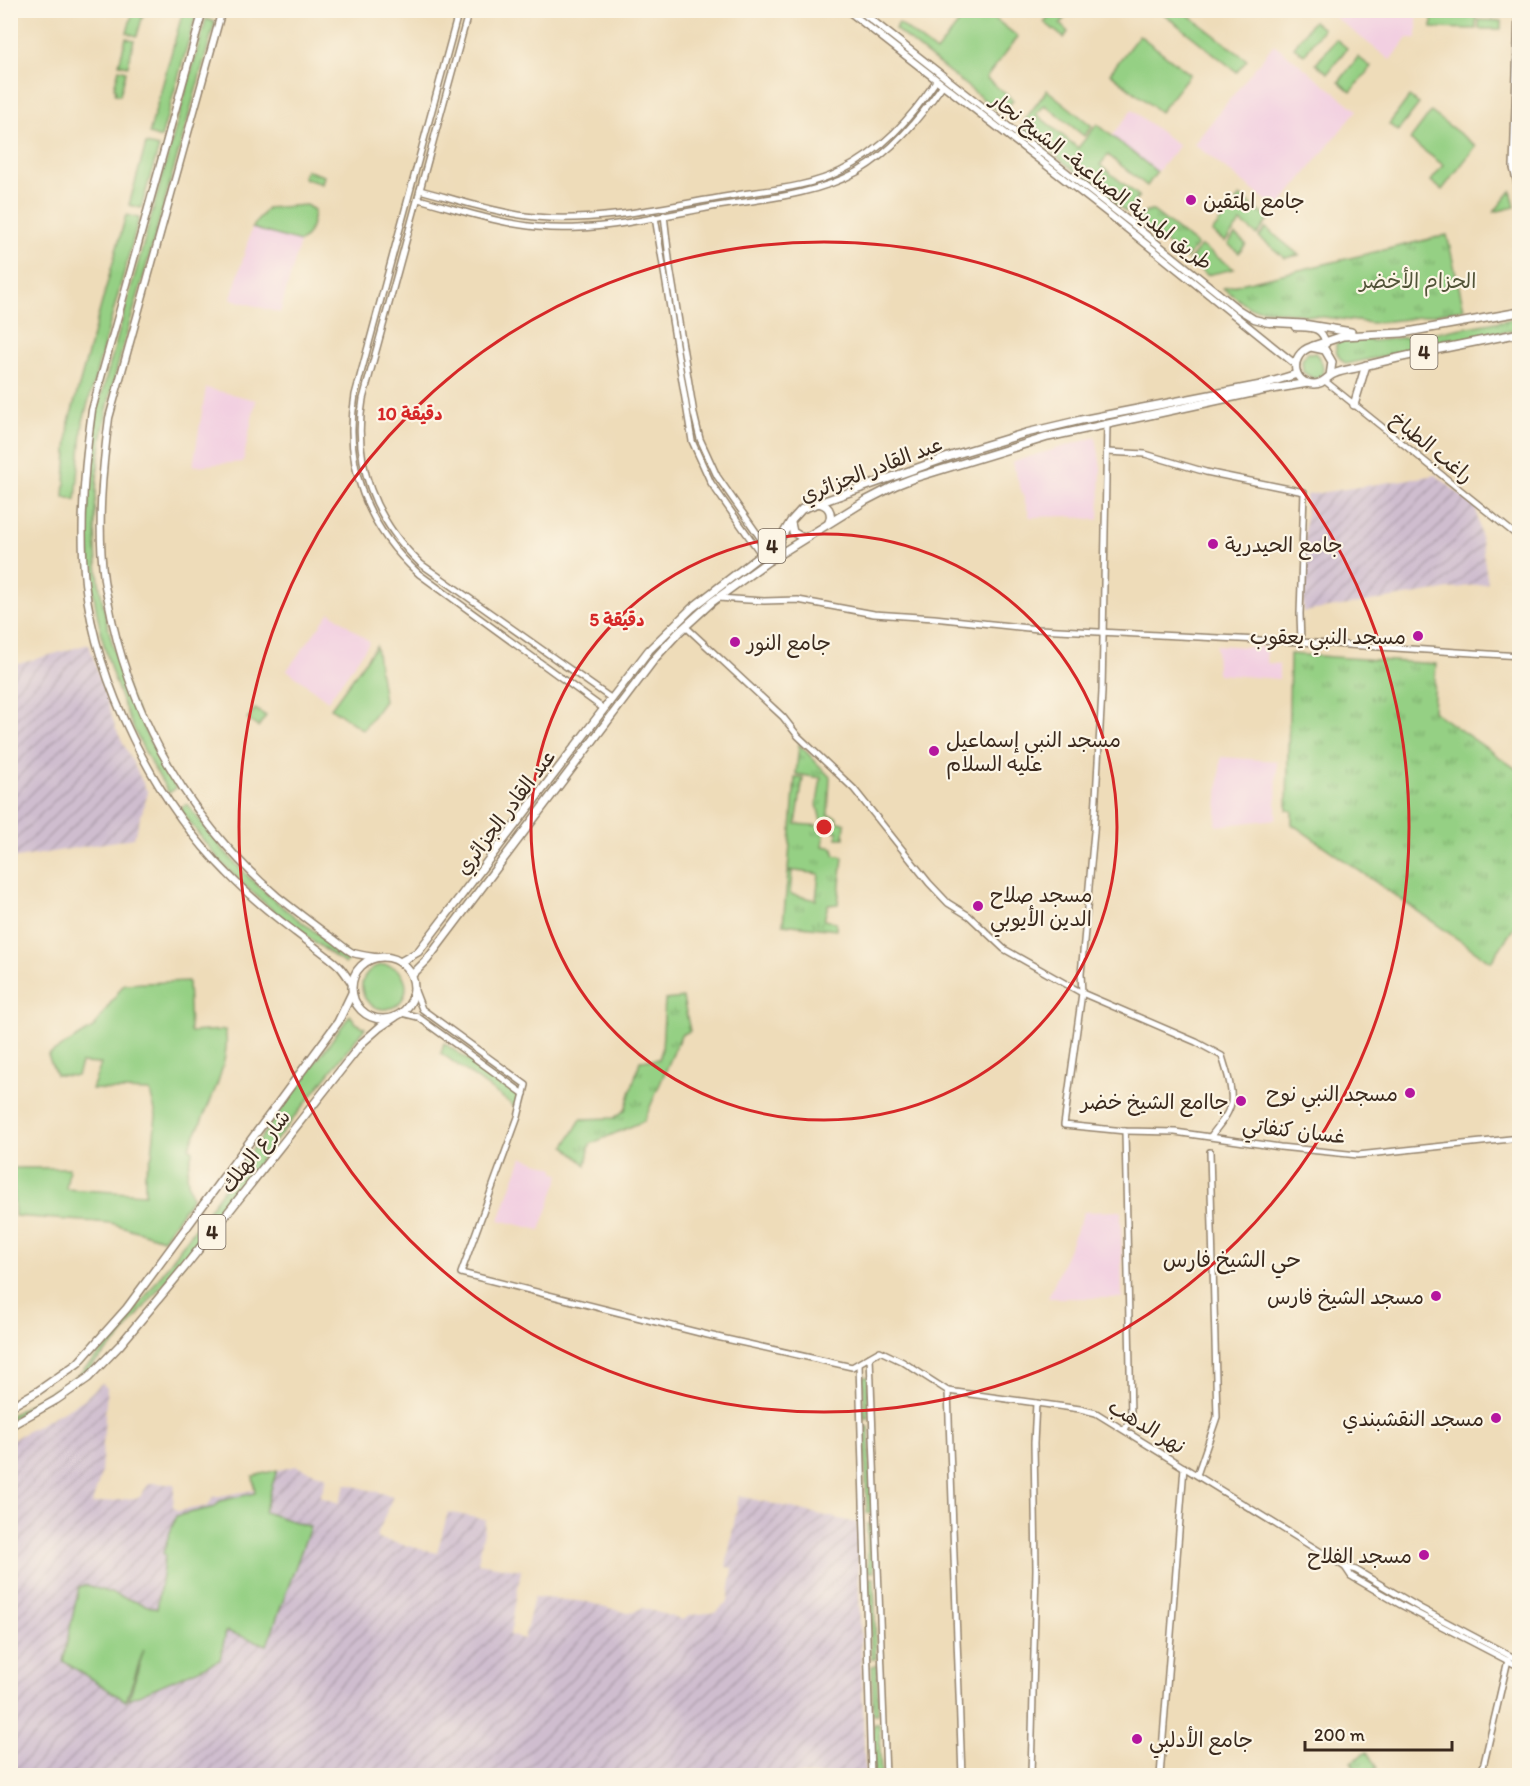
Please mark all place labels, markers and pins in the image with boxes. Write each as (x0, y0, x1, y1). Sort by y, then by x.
place label: جامع المتقين (1203, 188, 1305, 216)
marker: جامع المتقين (1184, 193, 1198, 207)
place label: جامع الحيدرية (1225, 532, 1343, 560)
marker: جامع الحيدرية (1206, 537, 1220, 551)
place label: مسجد النبي يعقوب (1250, 624, 1406, 656)
marker: مسجد النبي يعقوب (1411, 629, 1425, 643)
place label: جامع النور (745, 630, 831, 658)
marker: جامع النور (728, 635, 742, 649)
place label: مسجد النبي إسماعيل عليه السلام (946, 727, 1121, 780)
marker: مسجد النبي إسماعيل عليه السلام (927, 744, 941, 758)
centre of rings (814, 817, 834, 837)
place label: مسجد صلاح الدين الأيوبي (990, 882, 1092, 938)
marker: مسجد صلاح الدين الأيوبي (971, 899, 985, 913)
place label: مسجد النبي نوح (1266, 1081, 1398, 1113)
marker: مسجد النبي نوح (1403, 1086, 1417, 1100)
place label: جاامع الشيخ خضر (1079, 1089, 1229, 1117)
marker: جاامع الشيخ خضر (1234, 1094, 1248, 1108)
place label: مسجد الشيخ فارس (1267, 1284, 1424, 1311)
marker: مسجد الشيخ فارس (1429, 1289, 1443, 1303)
place label: مسجد النقشبندي (1342, 1406, 1484, 1434)
marker: مسجد النقشبندي (1489, 1411, 1503, 1425)
place label: مسجد الفلاح (1307, 1543, 1412, 1570)
marker: مسجد الفلاح (1417, 1548, 1431, 1562)
place label: جامع الأدلبي (1149, 1726, 1253, 1759)
marker: جامع الأدلبي (1130, 1732, 1144, 1746)

